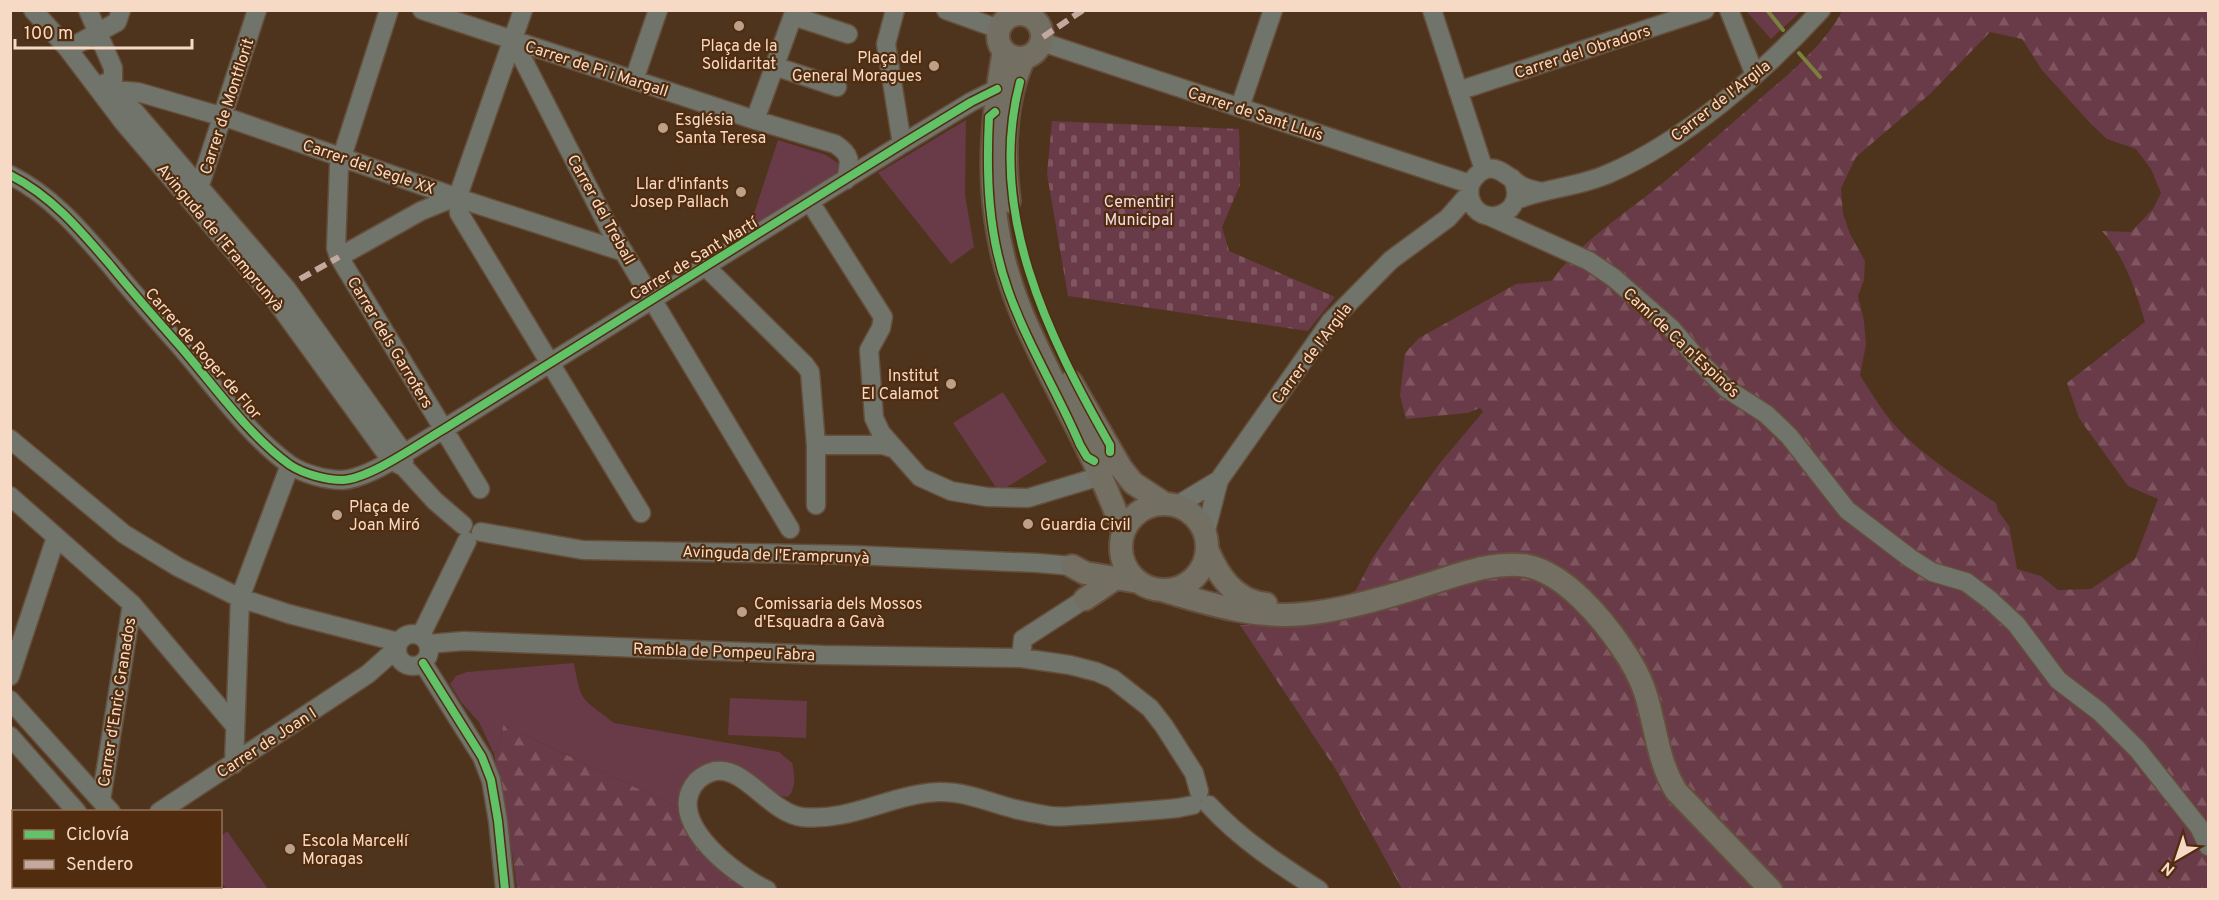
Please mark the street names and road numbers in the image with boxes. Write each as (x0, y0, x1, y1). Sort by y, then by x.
street label: Carrer del Obradors (1512, 21, 1653, 84)
street label: Carrer de Montflorit (196, 36, 259, 177)
street label: Carrer de Pi i Margall (522, 37, 671, 103)
street label: Carrer de l'Argila (1667, 56, 1775, 147)
street label: Carrer de Sant Lluís (1185, 84, 1326, 146)
street label: Carrer del Segle XX (300, 136, 437, 200)
street label: Carrer del Treball (562, 151, 639, 269)
street label: Avinguda de l'Eramprunyà (152, 160, 287, 316)
street label: Carrer de Sant Martí (627, 213, 763, 306)
street label: Carrer dels Garrofers (342, 273, 437, 413)
street label: Carrer de Roger de Flor (140, 284, 265, 424)
street label: Camí de Ca n'Espinós (1618, 284, 1743, 403)
street label: Carrer de l'Argila (1268, 300, 1357, 409)
street label: Avinguda de l'Eramprunyà (682, 543, 870, 569)
street label: Carrer d'Enric Granados (95, 616, 141, 788)
street label: Rambla de Pompeu Fabra (633, 640, 815, 666)
street label: Carrer de Joan I (213, 704, 321, 783)

